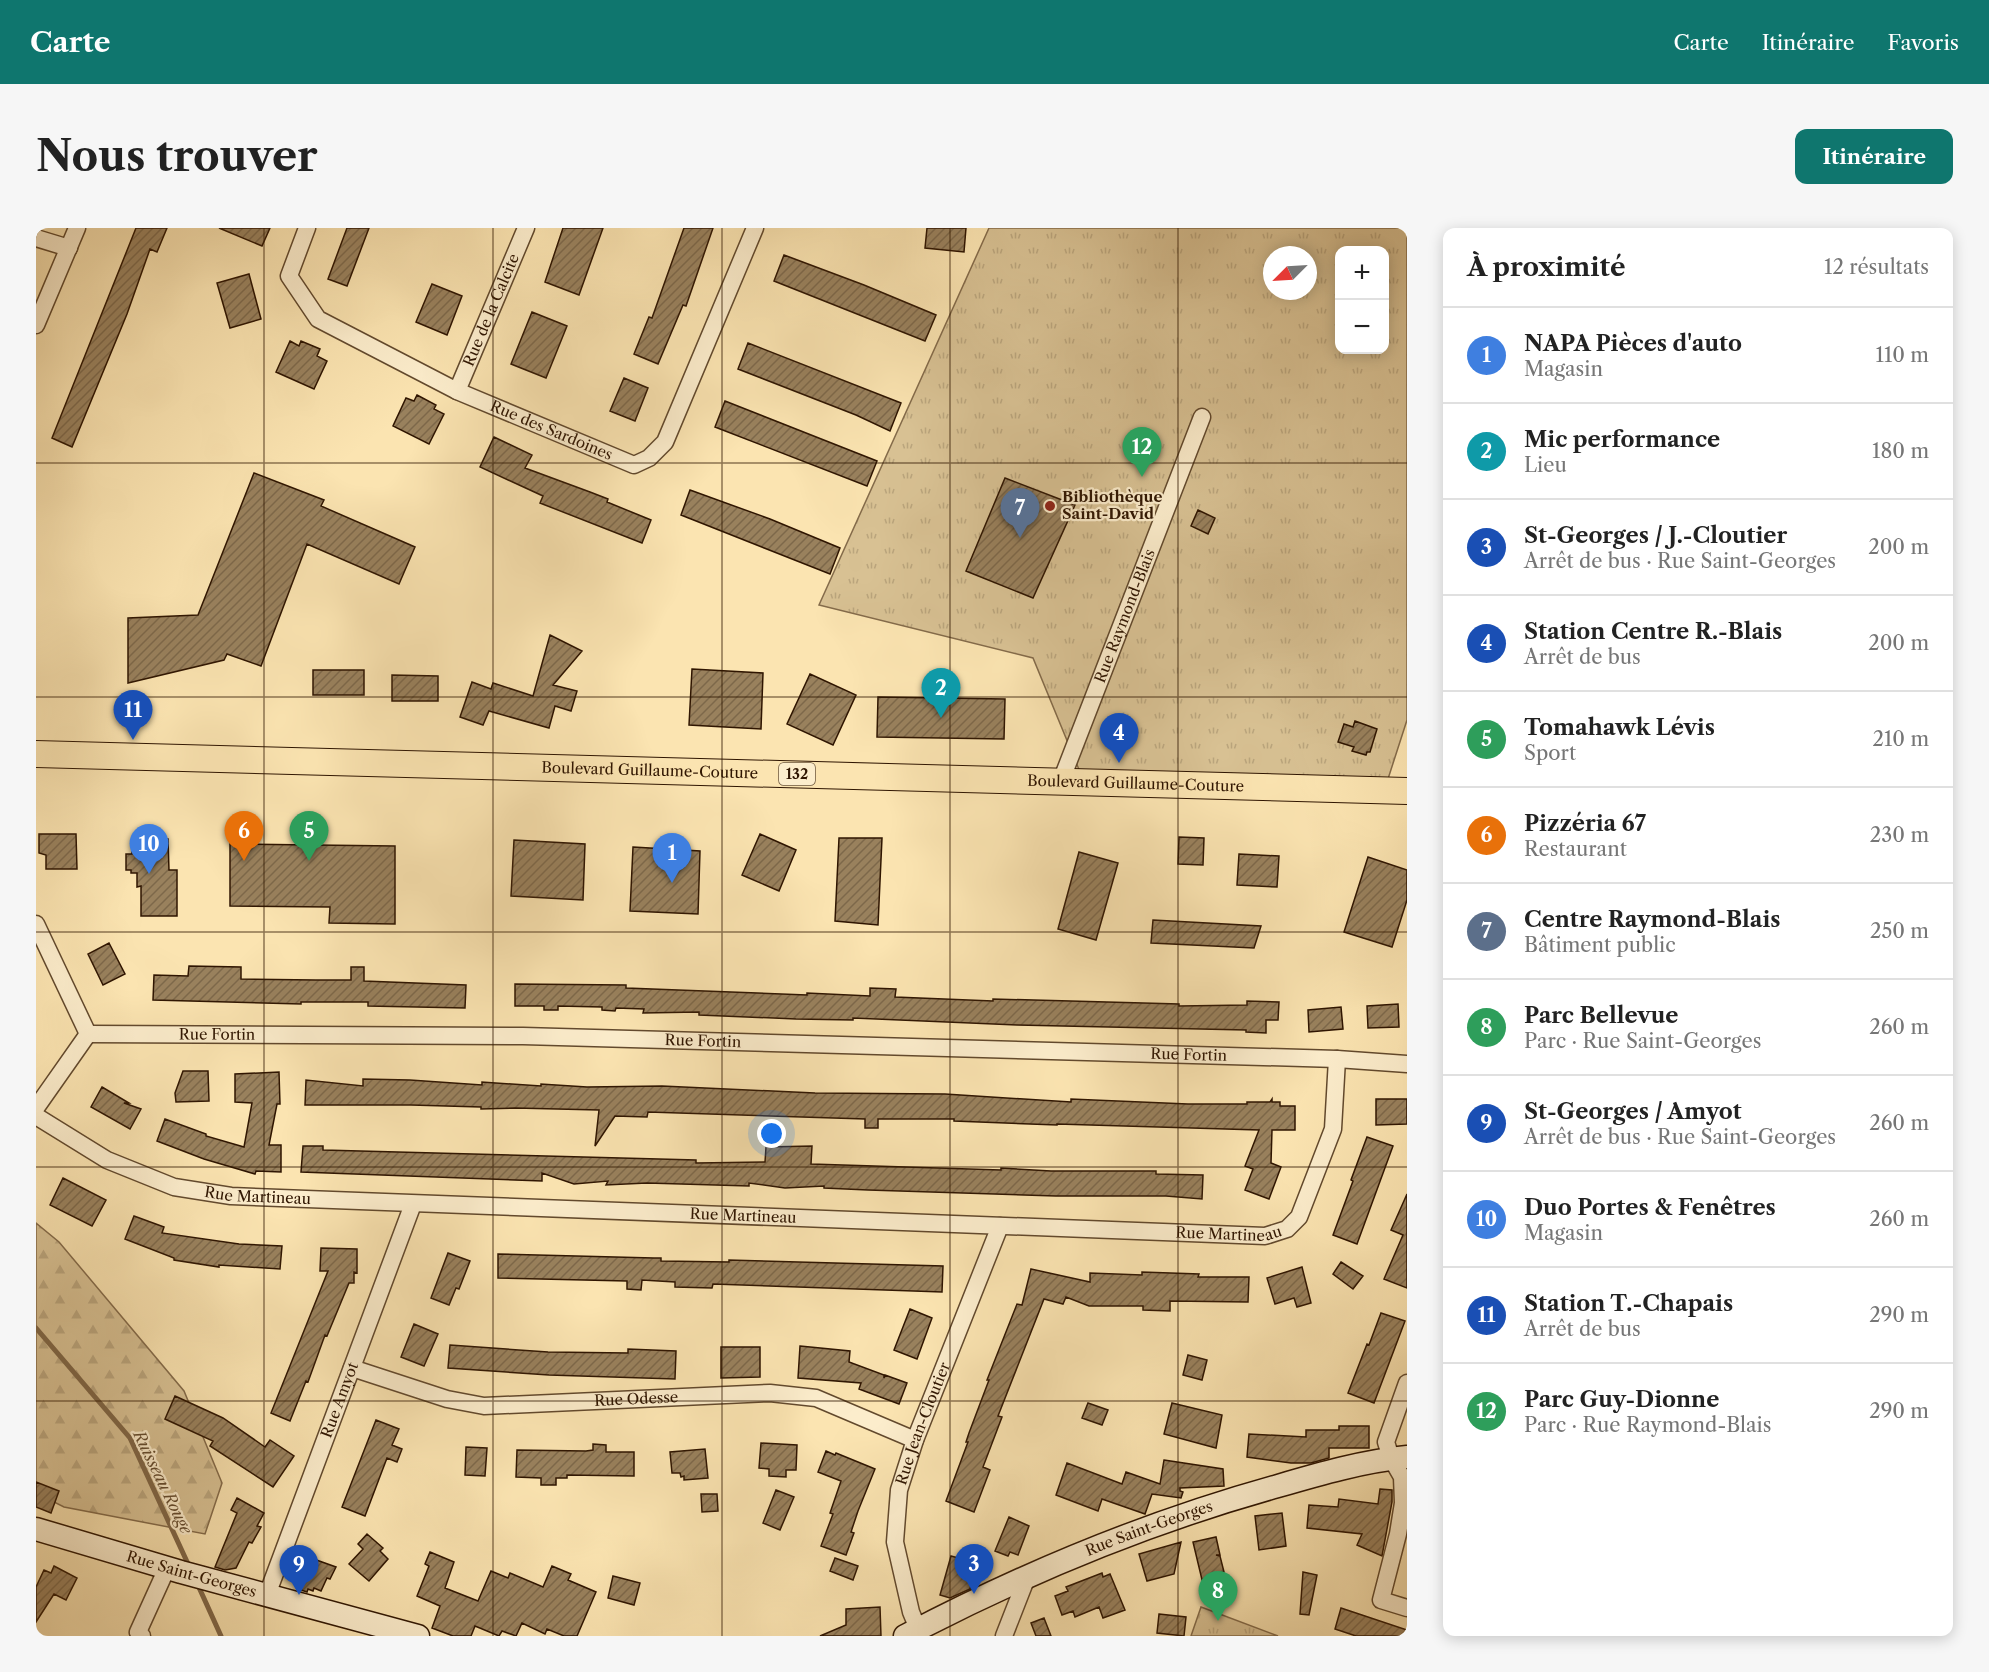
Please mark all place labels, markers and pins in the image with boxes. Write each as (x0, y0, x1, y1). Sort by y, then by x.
pin: 12 (1122, 428, 1162, 477)
place label: Bibliothèque Saint-David (1062, 487, 1162, 523)
pin: 7 (1000, 488, 1040, 538)
marker: Bibliothèque Saint-David (1043, 499, 1057, 513)
pin: 2 (922, 668, 960, 718)
pin: 11 (114, 690, 152, 740)
pin: 4 (1100, 714, 1138, 763)
pin: 6 (224, 812, 264, 861)
pin: 5 (290, 812, 328, 861)
pin: 10 (130, 824, 168, 874)
pin: 1 (652, 834, 692, 883)
pin: 3 (954, 1544, 994, 1594)
pin: 9 (280, 1546, 318, 1595)
pin: 8 (1198, 1572, 1238, 1621)

